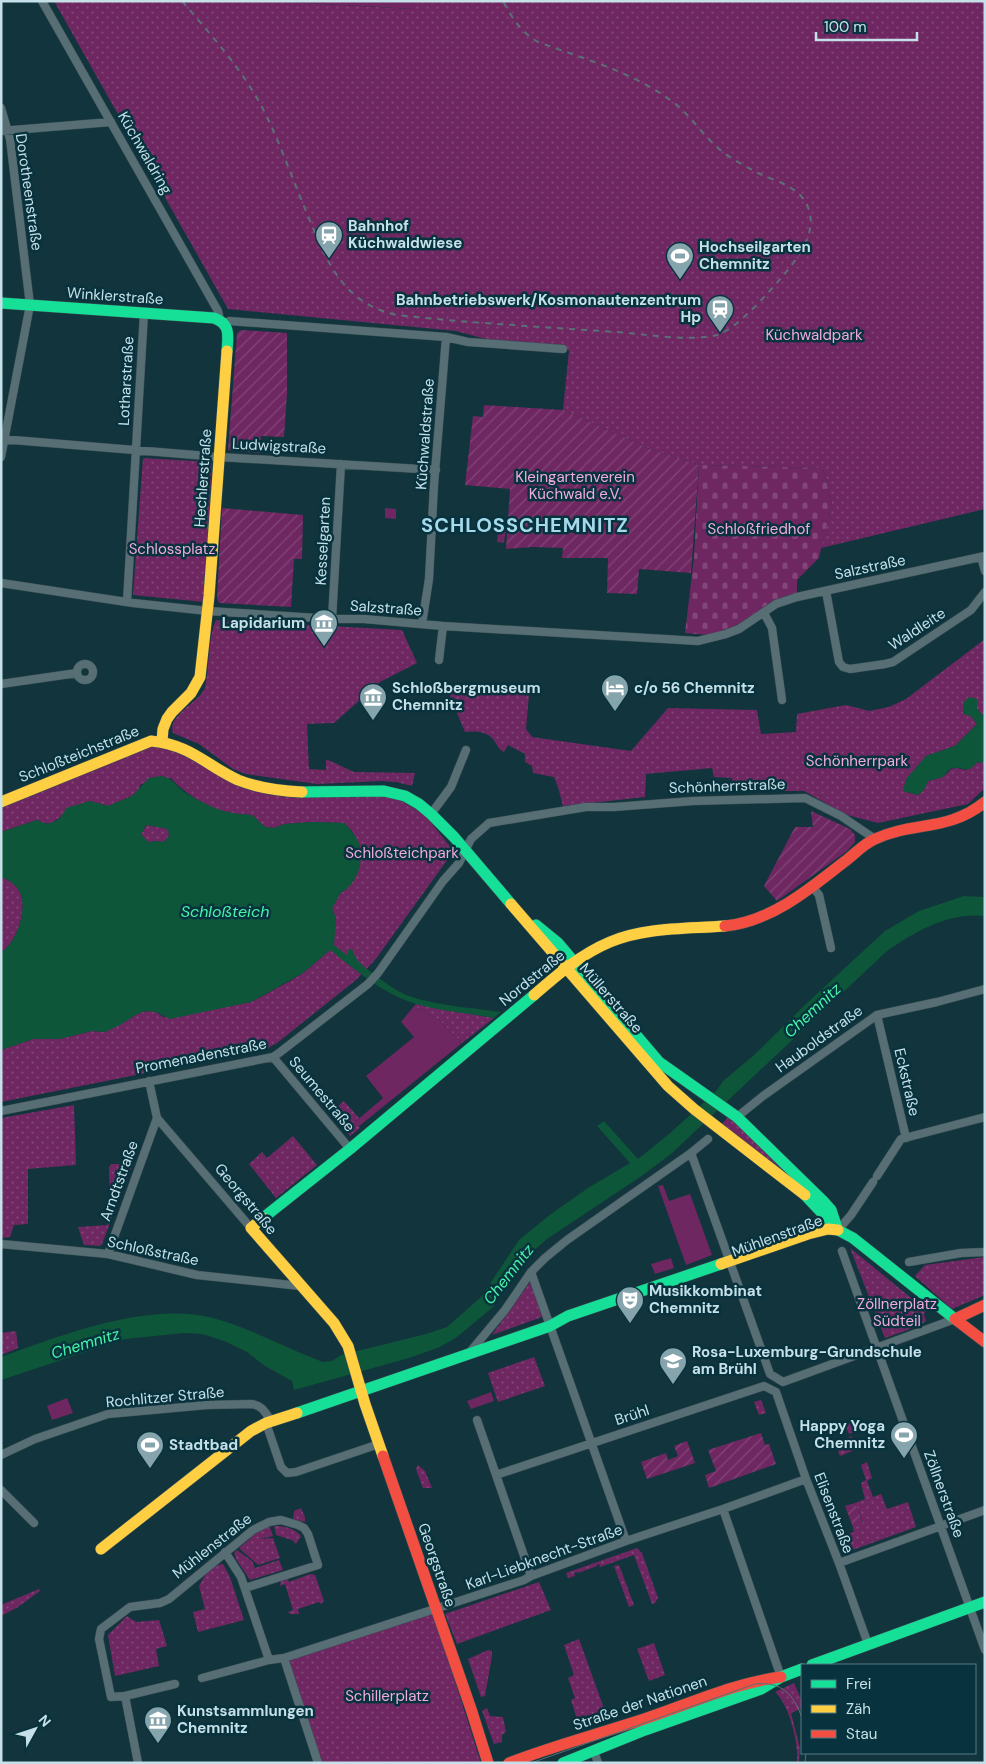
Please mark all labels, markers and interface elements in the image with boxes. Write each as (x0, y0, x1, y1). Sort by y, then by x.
scale bar (816, 10, 917, 42)
text: 100 m (824, 17, 867, 37)
street label: Küchwaldring (113, 108, 177, 198)
street label: Dorotheenstraße (11, 132, 47, 252)
place label: Bahnhof Küchwaldwiese (348, 216, 462, 253)
station icon: Bahnhof Küchwaldwiese (314, 220, 344, 259)
place label: Hochseilgarten Chemnitz (699, 237, 811, 274)
sports icon: Hochseilgarten Chemnitz (665, 241, 695, 280)
street label: Winklerstraße (66, 283, 164, 309)
place label: Bahnbetriebswerk/Kosmonautenzentrum Hp (396, 290, 701, 327)
station icon: Bahnbetriebswerk/Kosmonautenzentrum Hp (705, 294, 735, 333)
park label: Küchwaldpark (765, 325, 863, 345)
street label: Lotharstraße (114, 336, 138, 426)
street label: Küchwaldstraße (411, 378, 439, 490)
street label: Hechlerstraße (190, 428, 216, 528)
street label: Ludwigstraße (231, 434, 327, 458)
park label: Kleingartenverein Küchwald e.V. (515, 467, 635, 504)
street label: Kesselgarten (311, 496, 335, 586)
district label: SCHLOSSCHEMNITZ (421, 512, 629, 538)
park label: Schloßfriedhof (708, 519, 810, 539)
park label: Schlossplatz (129, 539, 215, 559)
street label: Salzstraße (833, 550, 907, 584)
street label: Salzstraße (349, 596, 423, 620)
street label: Waldleite (885, 603, 949, 655)
museum icon: Lapidarium (309, 608, 339, 647)
place label: Lapidarium (222, 613, 305, 633)
hotel icon: c/o 56 Chemnitz (600, 673, 630, 712)
place label: Schloßbergmuseum Chemnitz (392, 678, 541, 715)
place label: c/o 56 Chemnitz (634, 678, 755, 698)
museum icon: Schloßbergmuseum Chemnitz (358, 682, 388, 721)
street label: Schloßteichstraße (16, 721, 142, 787)
park label: Schönherrpark (806, 751, 909, 771)
street label: Schönherrstraße (668, 774, 786, 798)
park label: Schloßteichpark (345, 843, 459, 863)
water label: Schloßteich (181, 901, 269, 922)
street label: Nordstraße (495, 945, 569, 1011)
street label: Müllerstraße (575, 959, 647, 1037)
water label: Chemnitz (779, 978, 846, 1042)
street label: Hauboldstraße (771, 1001, 867, 1077)
street label: Promenadenstraße (134, 1033, 268, 1079)
street label: Eckstraße (889, 1046, 925, 1118)
street label: Seumestraße (285, 1052, 359, 1136)
street label: Arndtstraße (95, 1138, 143, 1224)
street label: Georgstraße (210, 1159, 282, 1239)
street label: Mühlenstraße (729, 1210, 825, 1262)
street label: Schloßstraße (105, 1232, 201, 1270)
water label: Chemnitz (478, 1240, 539, 1309)
place label: Musikkombinat Chemnitz (649, 1281, 762, 1318)
theatre icon: Musikkombinat Chemnitz (615, 1285, 645, 1324)
park label: Zöllnerplatz Südteil (857, 1294, 937, 1331)
water label: Chemnitz (48, 1323, 123, 1364)
place label: Rosa-Luxemburg-Grundschule am Brühl (692, 1342, 922, 1379)
school or university icon: Rosa-Luxemburg-Grundschule am Brühl (658, 1346, 688, 1385)
street label: Rochlitzer Straße (105, 1382, 225, 1412)
street label: Brühl (612, 1400, 652, 1430)
place label: Happy Yoga Chemnitz (799, 1416, 885, 1453)
sports icon: Happy Yoga Chemnitz (889, 1420, 919, 1459)
sports icon: Stadtbad (135, 1430, 165, 1469)
place label: Stadtbad (169, 1435, 238, 1455)
street label: Zöllnerstraße (919, 1448, 969, 1540)
street label: Elisenstraße (809, 1470, 859, 1556)
street label: Mühlenstraße (168, 1509, 256, 1583)
street label: Karl-Liebknecht-Straße (463, 1519, 625, 1595)
street label: Georgstraße (413, 1520, 461, 1610)
legend (801, 1664, 976, 1754)
street label: Straße der Nationen (570, 1671, 710, 1735)
text: Frei (846, 1674, 871, 1694)
park label: Schillerplatz (345, 1686, 429, 1706)
text: Zäh (846, 1699, 871, 1719)
place label: Kunstsammlungen Chemnitz (177, 1701, 314, 1738)
north arrow (10, 1704, 60, 1754)
museum icon: Kunstsammlungen Chemnitz (143, 1705, 173, 1744)
text: N (35, 1711, 55, 1730)
text: Stau (846, 1724, 877, 1744)

